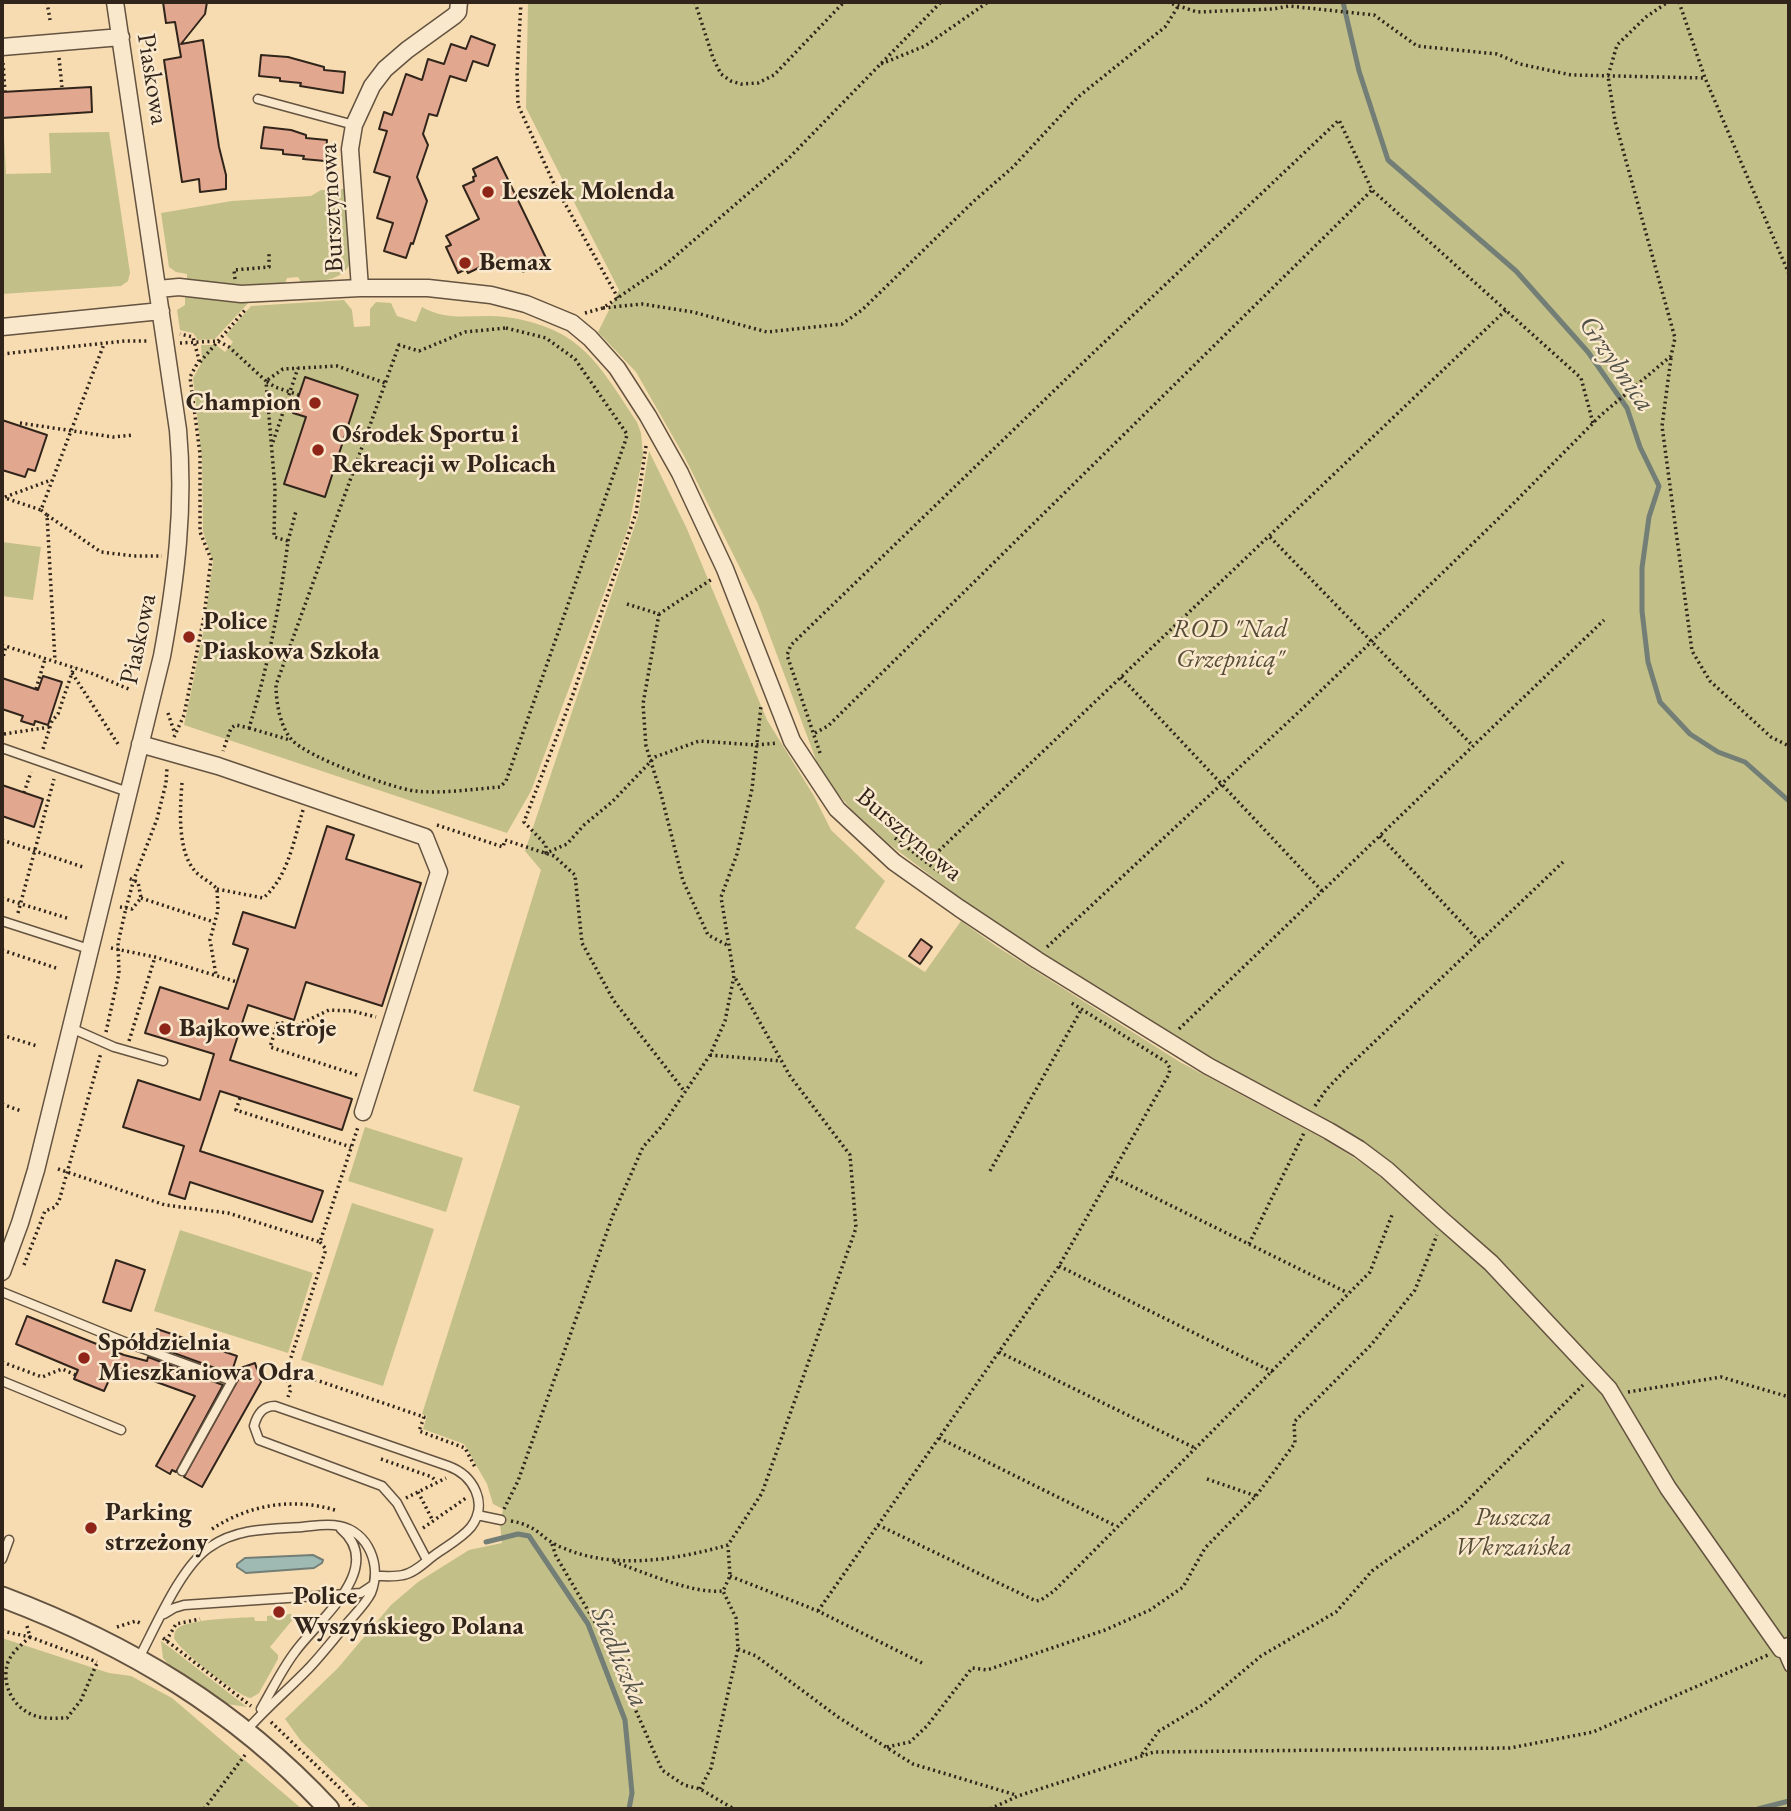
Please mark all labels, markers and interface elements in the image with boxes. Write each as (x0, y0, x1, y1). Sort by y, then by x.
street label: Piaskowa (129, 31, 175, 127)
street label: Bursztynowa (313, 143, 351, 273)
place label: Leszek Molenda (502, 176, 675, 208)
marker: Leszek Molenda (480, 184, 496, 200)
place label: Bemax (479, 247, 552, 279)
marker: Bemax (457, 255, 473, 271)
water label: Grzybnica (1571, 309, 1661, 419)
place label: Champion (186, 387, 301, 419)
marker: Champion (307, 395, 323, 411)
place label: Ośrodek Sportu i Rekreacji w Policach (332, 419, 556, 480)
marker: Ośrodek Sportu i Rekreacji w Policach (310, 442, 326, 458)
street label: Piaskowa (114, 591, 164, 687)
place label: Police Piaskowa Szkoła (203, 606, 380, 668)
park label: ROD "Nad Grzepnicą" (1172, 614, 1288, 676)
marker: Police Piaskowa Szkoła (181, 629, 197, 645)
street label: Bursztynowa (849, 781, 969, 889)
place label: Bajkowe stroje (179, 1013, 336, 1045)
marker: Bajkowe stroje (157, 1021, 173, 1037)
place label: Spółdzielnia Mieszkaniowa Odra (98, 1327, 315, 1388)
marker: Spółdzielnia Mieszkaniowa Odra (76, 1350, 92, 1366)
place label: Parking strzeżony (105, 1497, 208, 1558)
park label: Puszcza Wkrzańska (1454, 1502, 1572, 1564)
marker: Parking strzeżony (83, 1520, 99, 1536)
place label: Police Wyszyńskiego Polana (293, 1581, 524, 1642)
water label: Siedliczka (583, 1601, 655, 1713)
marker: Police Wyszyńskiego Polana (271, 1604, 287, 1620)

